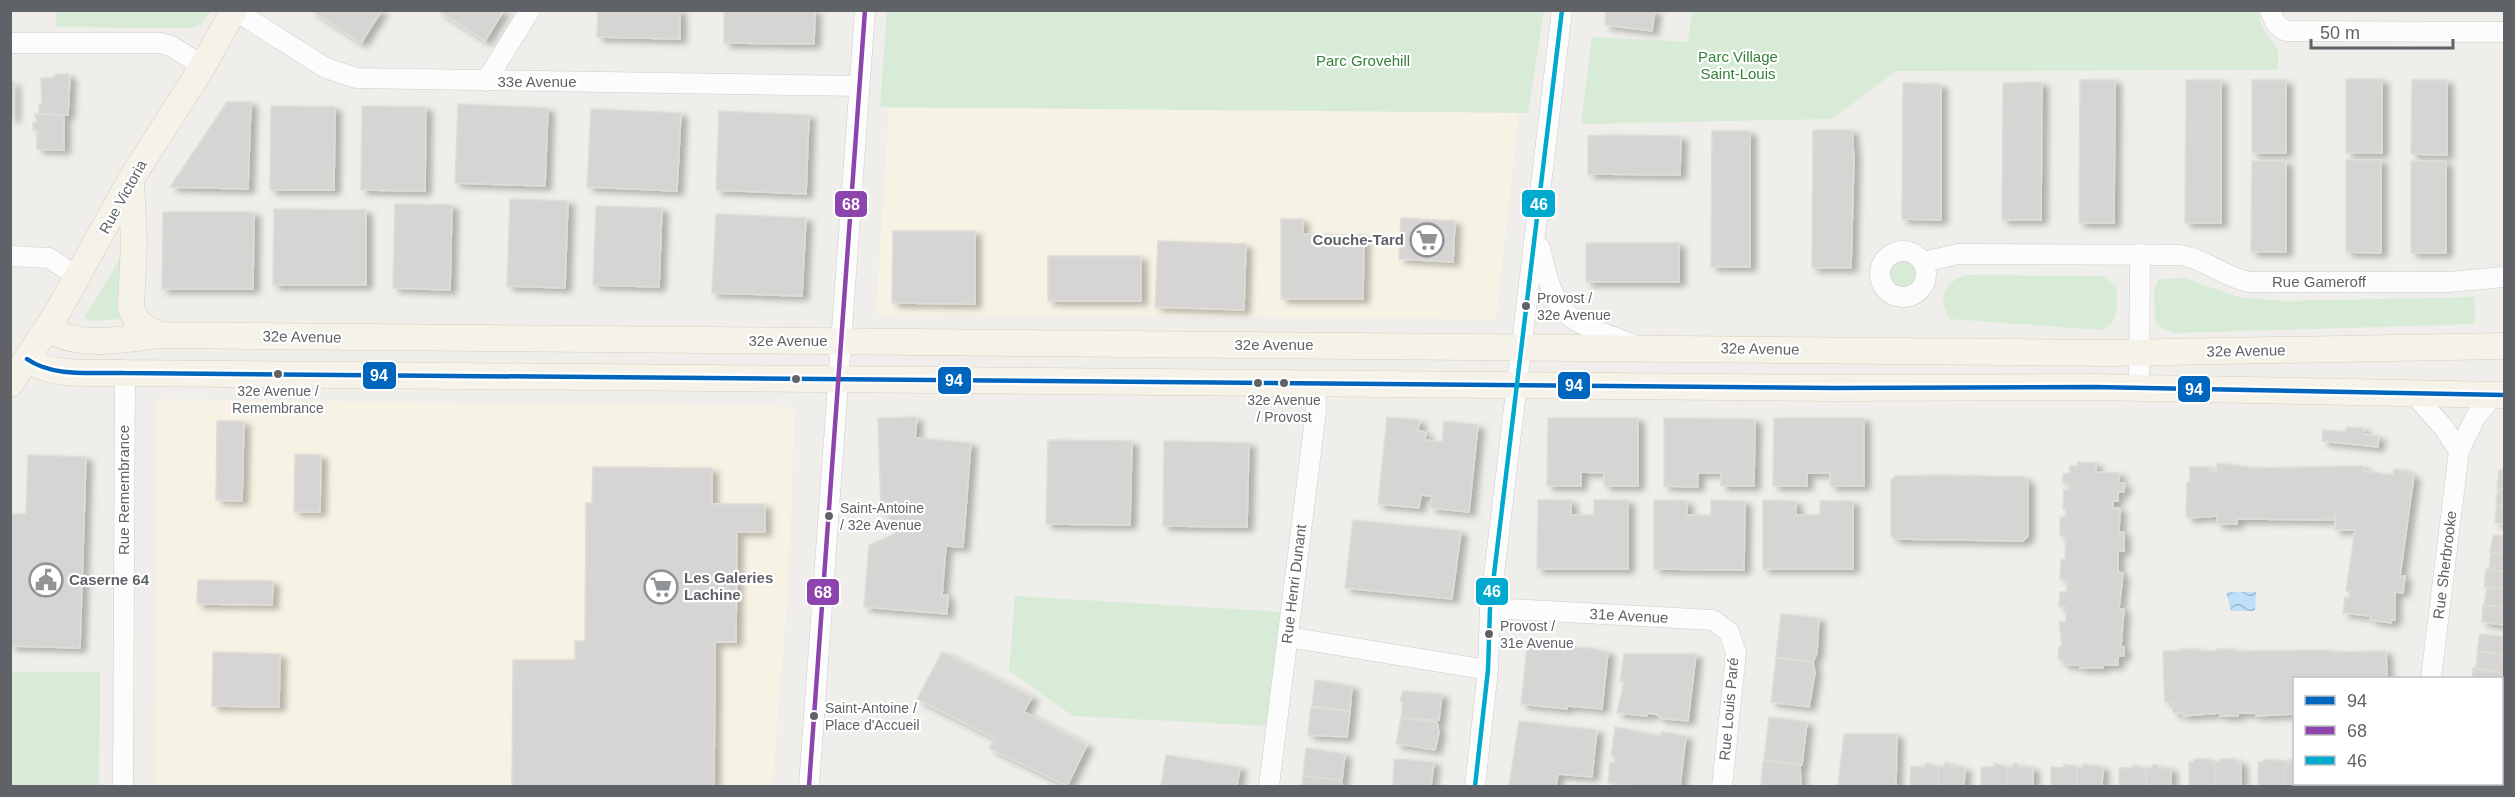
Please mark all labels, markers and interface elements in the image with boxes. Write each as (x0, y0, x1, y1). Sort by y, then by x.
scale bar (2311, 12, 2454, 50)
text: 50 m (2320, 23, 2360, 43)
park label: Parc Village Saint-Louis (1698, 48, 1778, 82)
park label: Parc Grovehill (1316, 52, 1410, 69)
street label: 33e Avenue (498, 73, 576, 90)
street label: Rue Victoria (95, 156, 150, 236)
line badge: 46 (1521, 189, 1556, 218)
line badge: 68 (834, 190, 868, 218)
text: 68 (842, 196, 860, 213)
text: 46 (1530, 196, 1548, 213)
supermarket icon: Couche-Tard (1409, 222, 1445, 258)
place label: Couche-Tard (1313, 231, 1404, 248)
street label: Rue Gameroff (2272, 273, 2367, 290)
place label: Provost / 32e Avenue (1537, 290, 1611, 323)
marker: Provost / 32e Avenue (1520, 300, 1532, 312)
street label: 32e Avenue (262, 327, 342, 346)
street label: 32e Avenue (749, 332, 827, 349)
street label: 32e Avenue (1235, 336, 1313, 353)
street label: 32e Avenue (1720, 339, 1800, 358)
street label: 32e Avenue (2206, 341, 2286, 360)
line badge: 94 (362, 361, 397, 390)
line badge: 94 (937, 366, 972, 395)
text: 94 (370, 367, 388, 384)
marker: 32e Avenue / Remembrance (272, 368, 284, 380)
line badge: 94 (1557, 371, 1591, 400)
text: 94 (945, 372, 963, 389)
unlabelled marker (790, 373, 802, 385)
line badge: 94 (2177, 375, 2211, 403)
unlabelled marker (1252, 377, 1264, 389)
marker: 32e Avenue / Provost (1278, 377, 1290, 389)
text: 94 (1565, 377, 1583, 394)
text: 94 (2185, 381, 2203, 398)
place label: 32e Avenue / Remembrance (232, 383, 324, 416)
place label: 32e Avenue / Provost (1247, 392, 1321, 425)
street label: Rue Remembrance (115, 425, 132, 555)
place label: Saint-Antoine / 32e Avenue (840, 500, 924, 533)
marker: Saint-Antoine / 32e Avenue (823, 510, 835, 522)
street label: Rue Sherbrooke (2429, 510, 2460, 620)
street label: Rue Henri Dunant (1278, 522, 1309, 645)
public building icon: Caserne 64 (28, 562, 64, 598)
supermarket icon: Les Galeries Lachine (643, 569, 679, 605)
place label: Les Galeries Lachine (684, 569, 773, 603)
place label: Caserne 64 (69, 571, 150, 588)
line badge: 46 (1475, 577, 1509, 606)
line badge: 68 (806, 578, 840, 606)
text: 46 (1483, 583, 1501, 600)
text: 68 (814, 584, 832, 601)
street label: 31e Avenue (1589, 605, 1669, 626)
place label: Provost / 31e Avenue (1500, 618, 1574, 651)
marker: Provost / 31e Avenue (1483, 628, 1495, 640)
street label: Rue Louis Paré (1716, 657, 1741, 761)
legend (2293, 677, 2503, 785)
text: 94 (2347, 691, 2367, 711)
place label: Saint-Antoine / Place d'Accueil (825, 700, 920, 733)
marker: Saint-Antoine / Place d'Accueil (808, 710, 820, 722)
text: 68 (2347, 721, 2367, 741)
text: 46 (2347, 751, 2367, 771)

